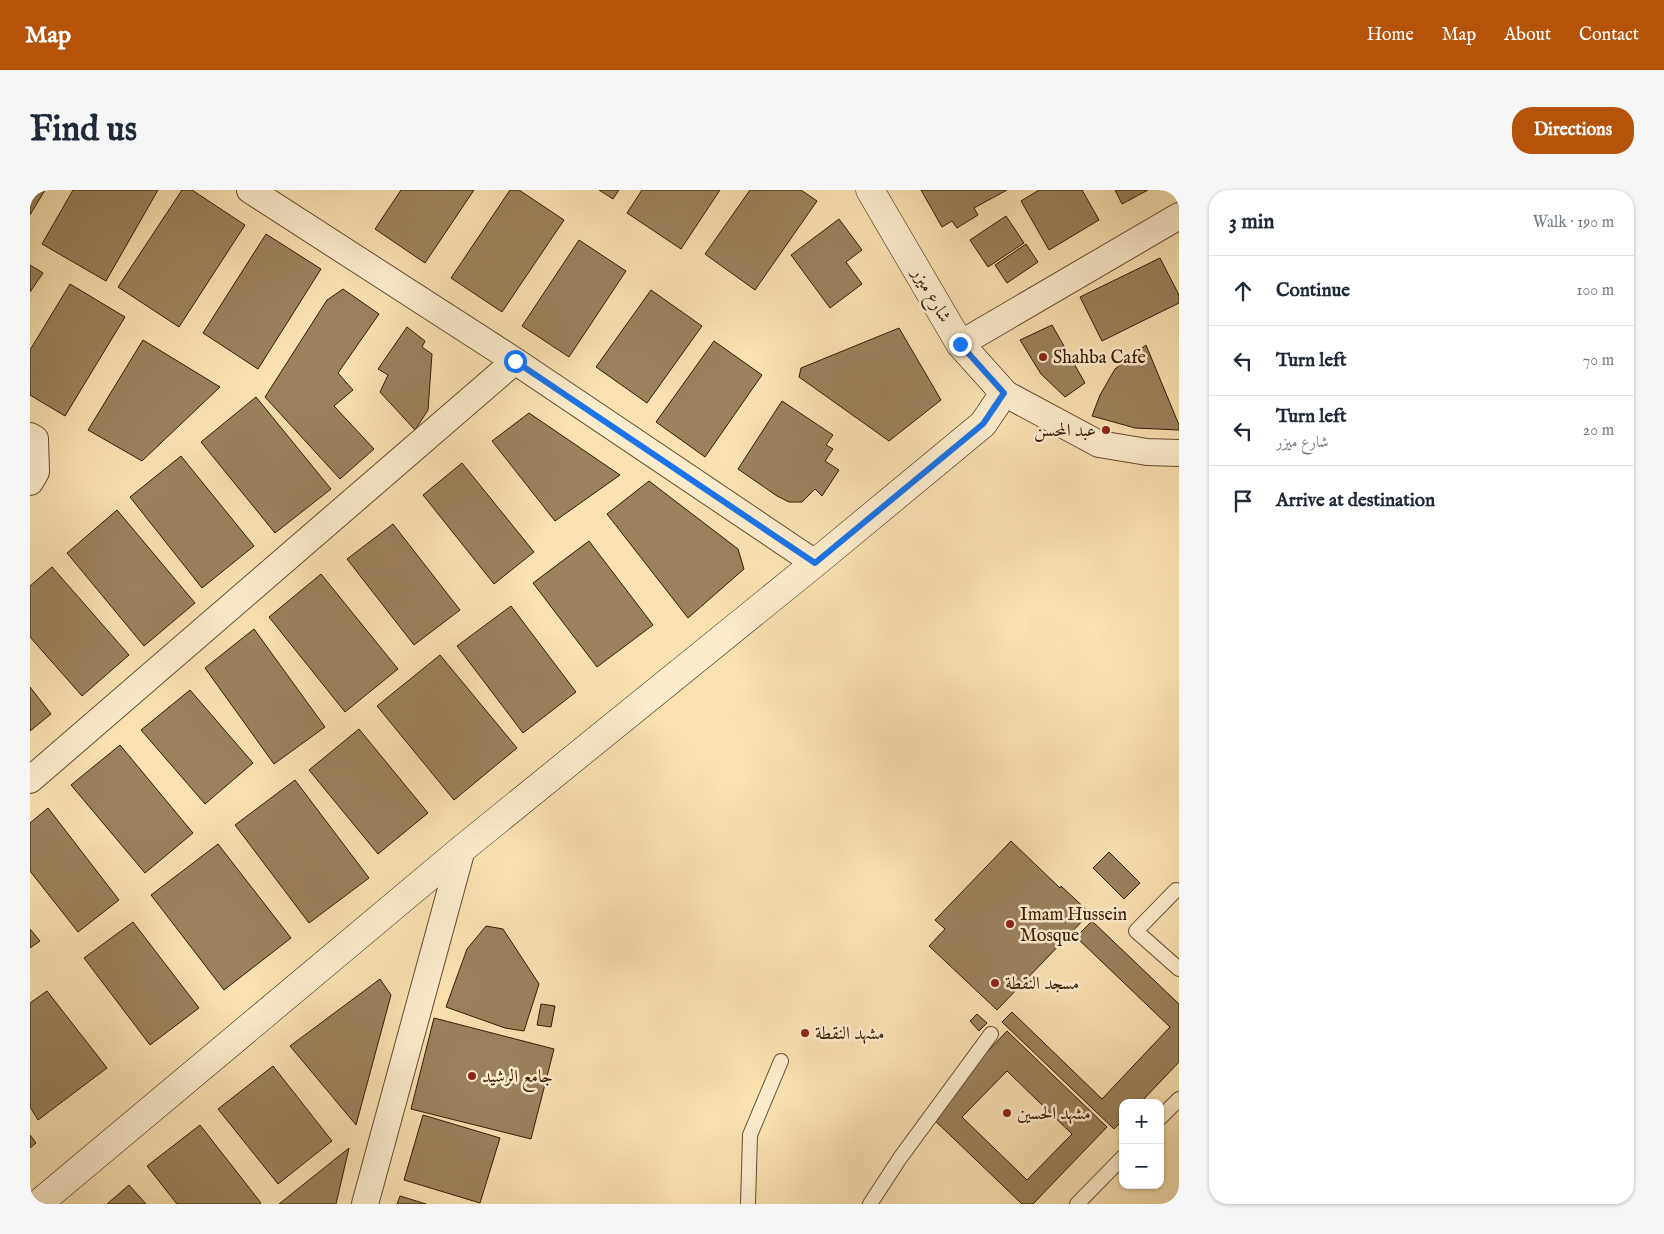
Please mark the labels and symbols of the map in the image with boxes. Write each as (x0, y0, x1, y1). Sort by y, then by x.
street label: شارع ميزر (903, 263, 955, 328)
route end (949, 333, 972, 356)
place label: Shahba Cafe (1053, 347, 1146, 370)
route start (504, 350, 527, 373)
marker: Shahba Cafe (1037, 351, 1049, 363)
place label: عبد المحسن (1034, 420, 1096, 443)
marker: عبد المحسن (1100, 424, 1112, 436)
place label: Imam Hussein Mosque (1020, 904, 1128, 948)
marker: Imam Hussein Mosque (1004, 918, 1016, 930)
place label: مسجد النقطة (1005, 973, 1079, 996)
marker: مسجد النقطة (989, 977, 1001, 989)
place label: مشهد النقطة (815, 1023, 885, 1046)
marker: مشهد النقطة (799, 1027, 811, 1039)
place label: جامع الرشيد (482, 1066, 553, 1092)
marker: جامع الرشيد (466, 1070, 478, 1082)
place label: مشهد الحسين (1017, 1103, 1091, 1126)
marker: مشهد الحسين (1001, 1107, 1013, 1119)

